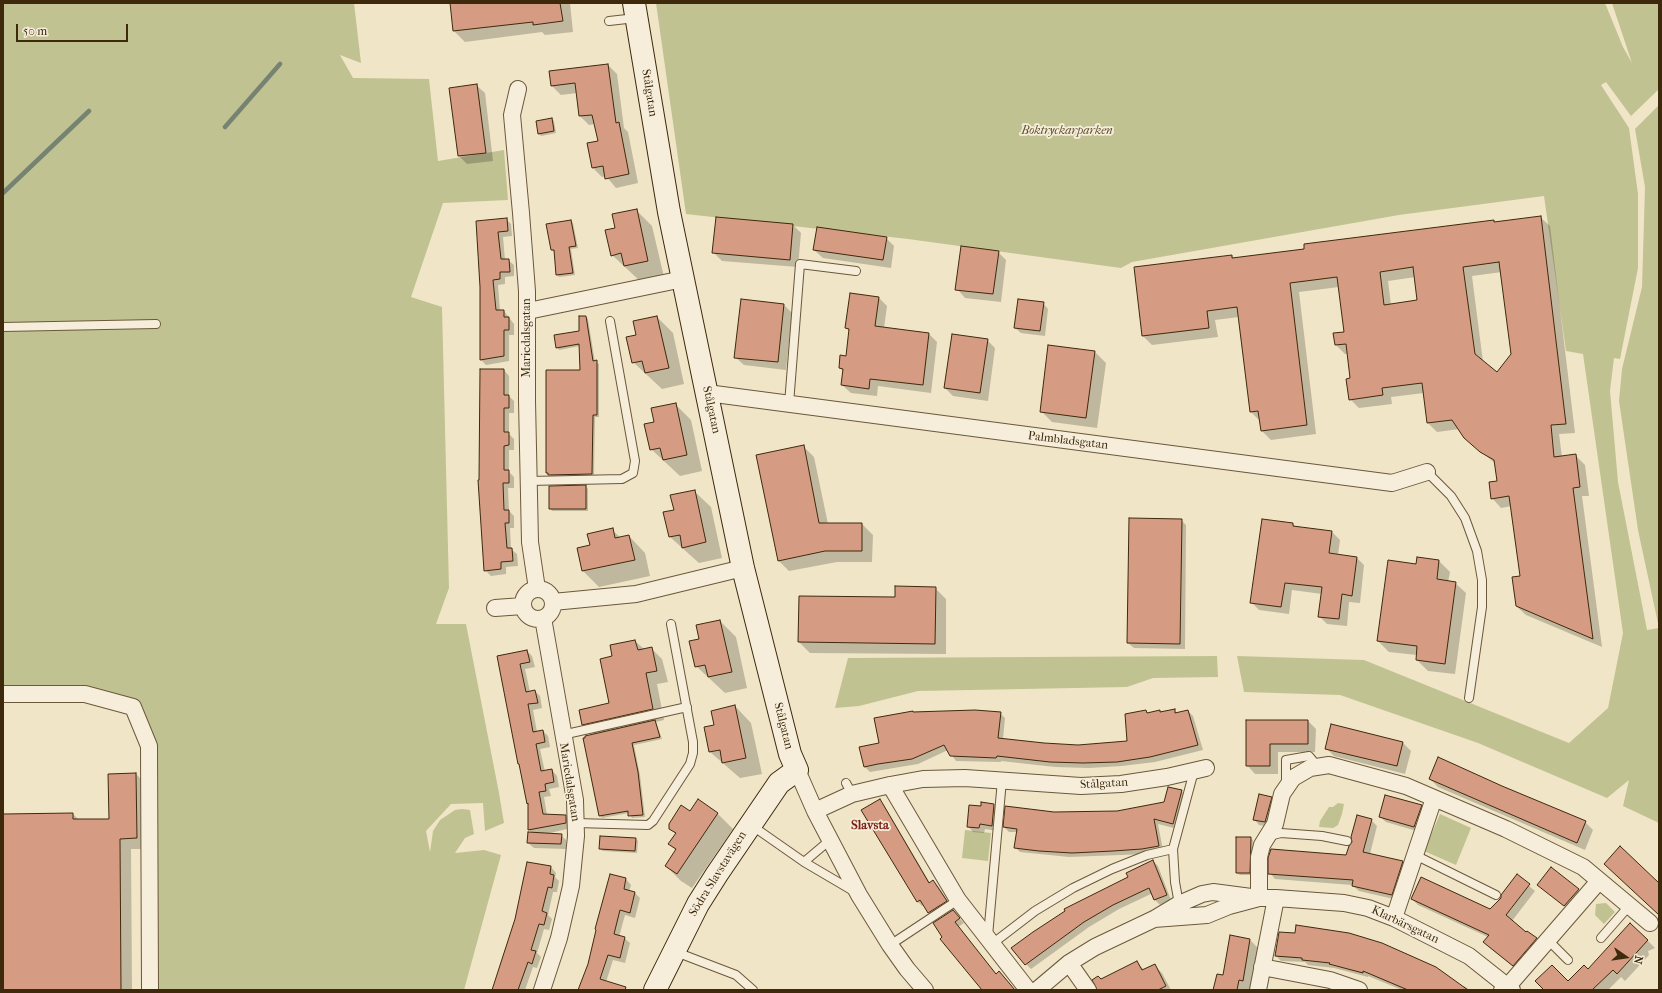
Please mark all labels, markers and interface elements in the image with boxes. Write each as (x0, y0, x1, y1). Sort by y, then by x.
scale bar (18, 16, 130, 42)
text: 50 m (23, 24, 47, 38)
street label: Stålgatan (638, 68, 660, 118)
park label: Boktryckarparken (1021, 124, 1113, 138)
street label: Mariedalsgatan (520, 298, 534, 378)
street label: Stålgatan (699, 385, 723, 435)
street label: Palmbladsgatan (1027, 429, 1109, 453)
street label: Stålgatan (770, 701, 796, 751)
street label: Mariedalsgatan (556, 742, 582, 822)
street label: Stålgatan (1080, 776, 1128, 792)
district label: Slavsta (851, 818, 889, 834)
street label: Södra Slavstavägen (686, 829, 750, 919)
street label: Klarbärsgatan (1369, 903, 1441, 947)
north arrow (1606, 937, 1646, 977)
text: N (1631, 954, 1645, 965)

